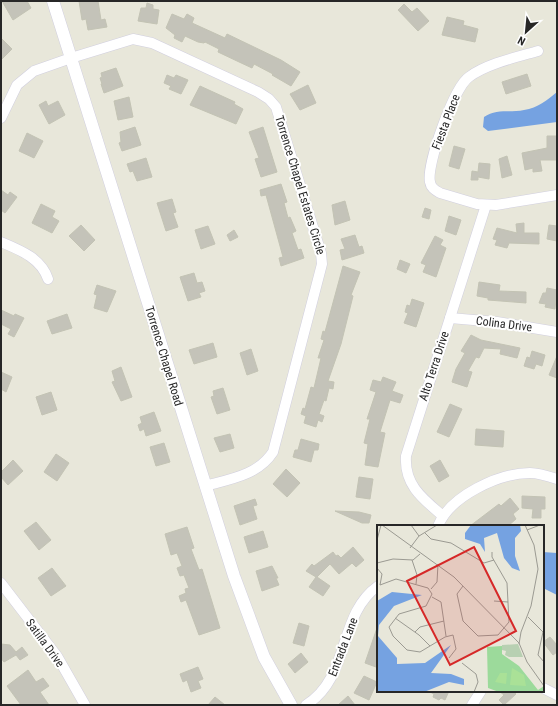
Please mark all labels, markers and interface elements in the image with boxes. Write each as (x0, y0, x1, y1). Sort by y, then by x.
north arrow (506, 12, 546, 52)
text: N (516, 33, 528, 48)
street label: Fiesta Place (429, 92, 463, 152)
street label: Torrence Chapel Estates Circle (272, 114, 328, 257)
street label: Torrence Chapel Road (142, 304, 186, 408)
street label: Colina Drive (475, 314, 533, 334)
street label: Alto Terra Drive (416, 329, 452, 403)
inset map (377, 525, 544, 692)
street label: Entrada Lane (325, 615, 361, 678)
street label: Satilla Drive (23, 616, 67, 670)

